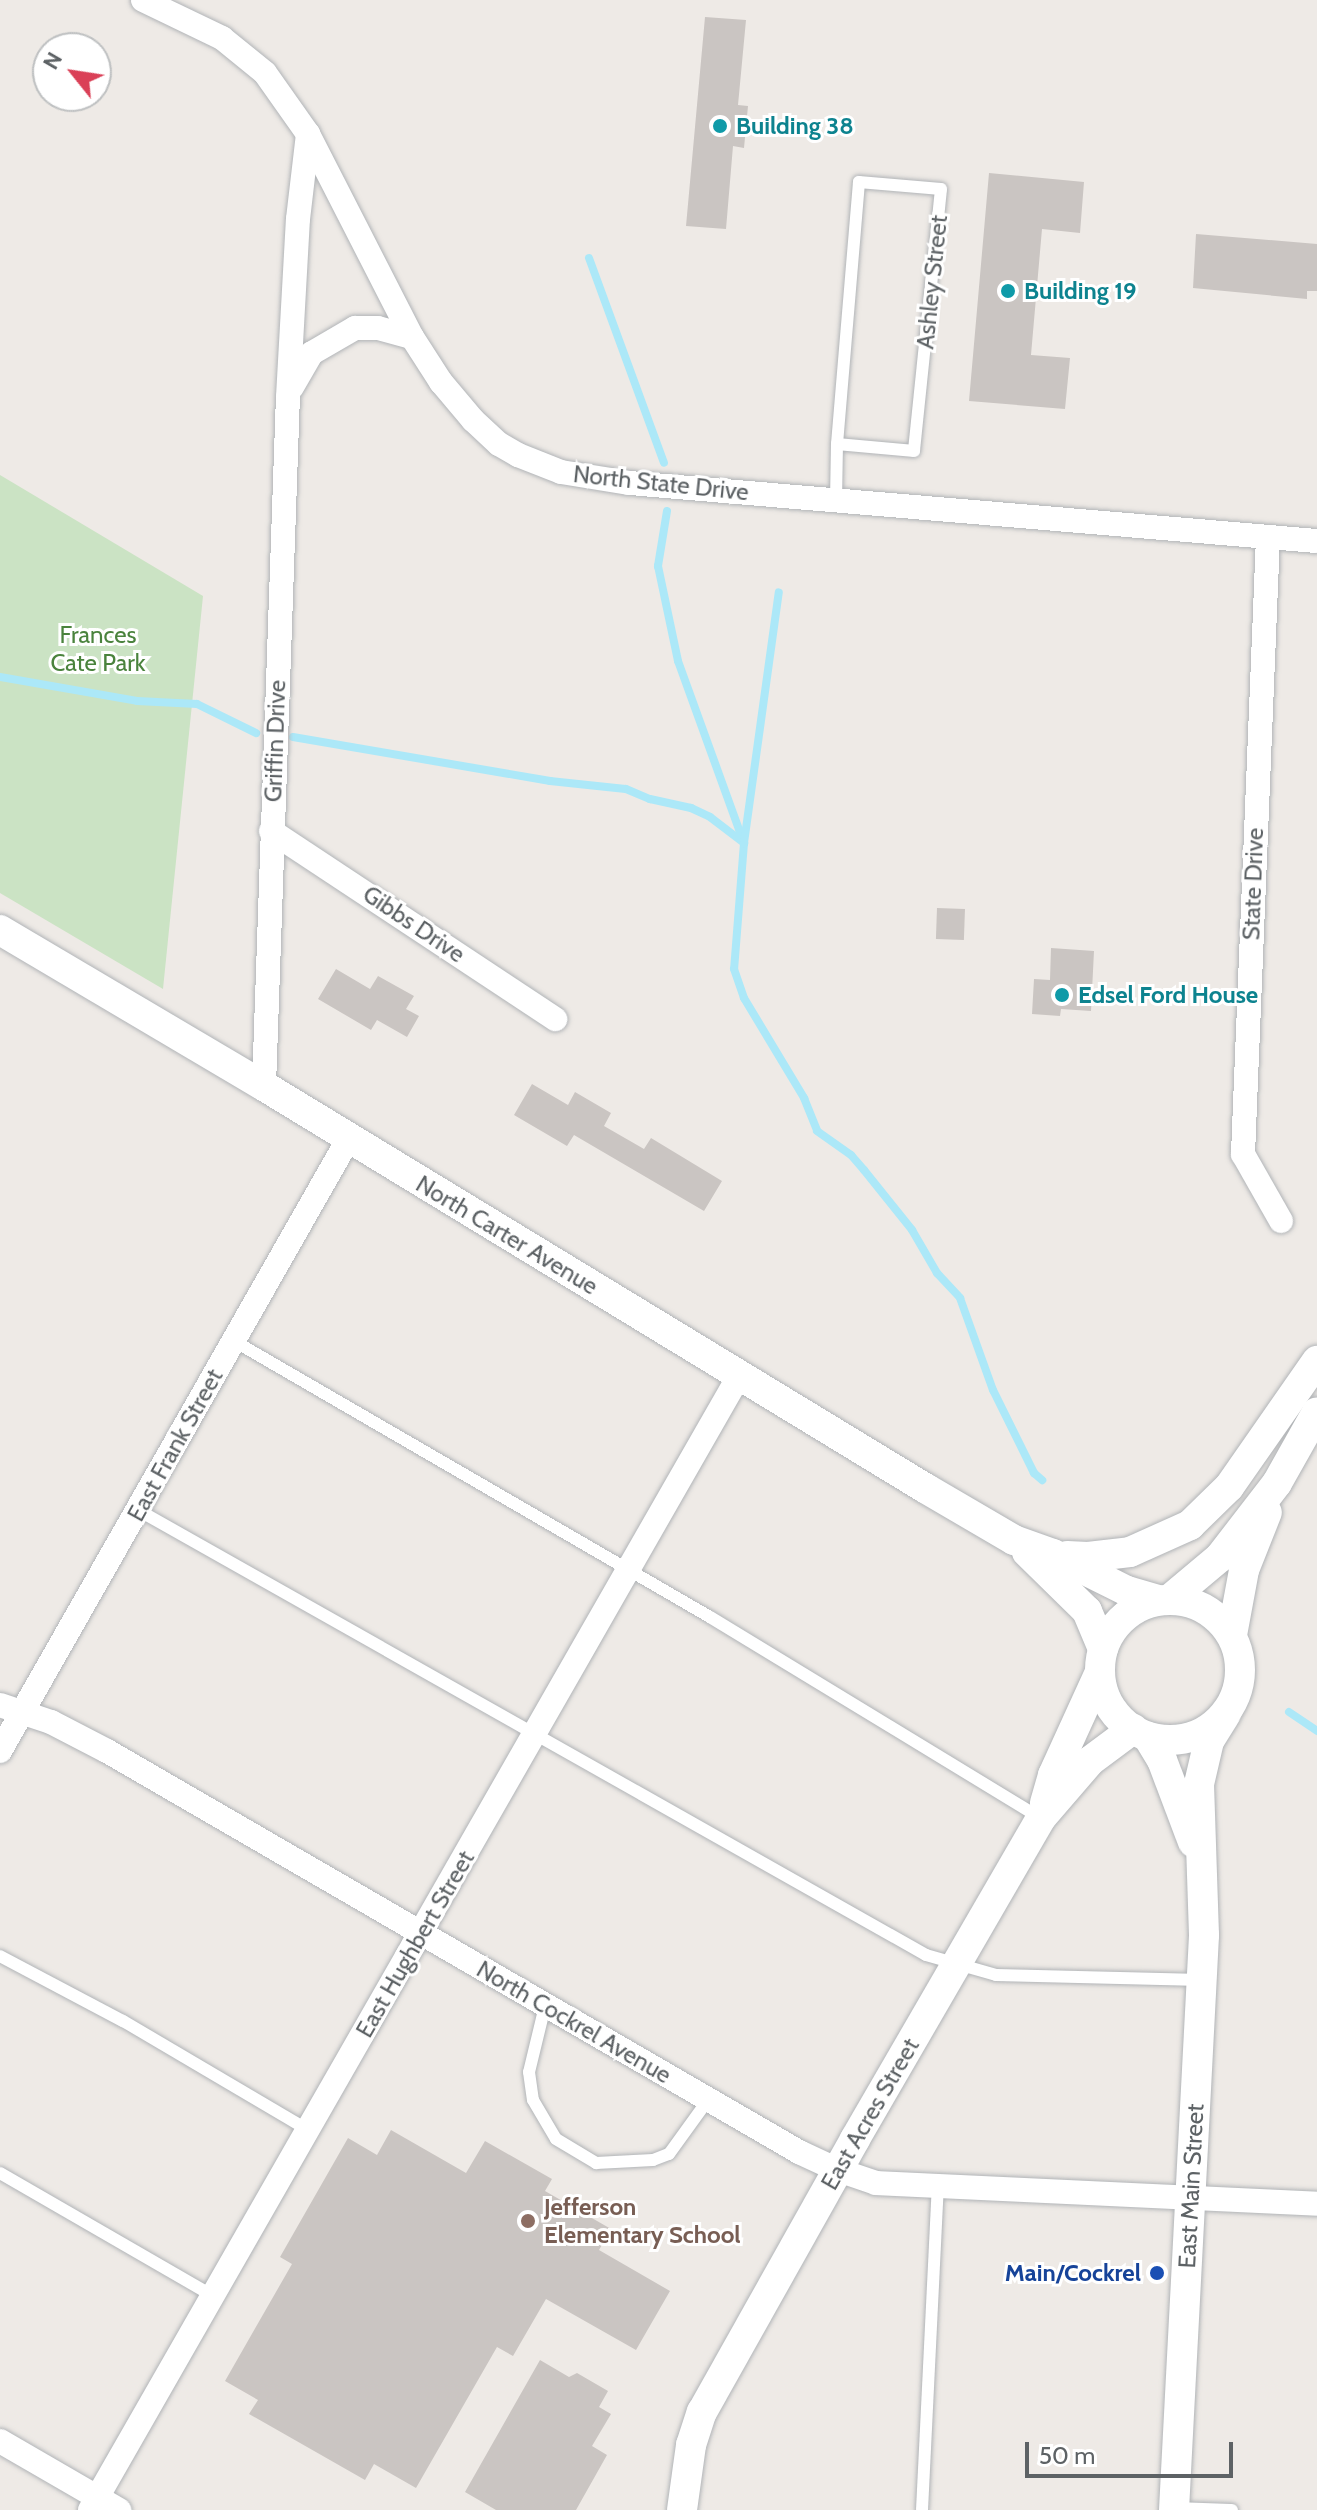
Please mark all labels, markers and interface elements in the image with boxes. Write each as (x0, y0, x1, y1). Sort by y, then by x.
north arrow (32, 32, 112, 112)
text: N (37, 47, 68, 74)
place label: Building 38 (736, 112, 854, 140)
marker: Building 38 (711, 117, 729, 135)
street label: Ashley Street (911, 214, 953, 350)
place label: Building 19 (1024, 277, 1137, 305)
marker: Building 19 (999, 282, 1017, 300)
street label: North State Drive (572, 459, 750, 507)
park label: Frances Cate Park (51, 621, 145, 677)
street label: Griffin Drive (258, 679, 292, 803)
street label: State Drive (1237, 827, 1269, 941)
street label: Gibbs Drive (357, 879, 471, 969)
place label: Edsel Ford House (1078, 981, 1258, 1009)
marker: Edsel Ford House (1053, 986, 1071, 1004)
street label: North Carter Avenue (411, 1169, 603, 1301)
street label: East Frank Street (121, 1364, 229, 1526)
street label: East Hughbert Street (350, 1846, 480, 2042)
street label: North Cockrel Avenue (472, 1955, 676, 2089)
street label: East Acres Street (815, 2033, 925, 2195)
street label: East Main Street (1172, 2103, 1210, 2269)
place label: Jefferson Elementary School (544, 2193, 741, 2249)
marker: Jefferson Elementary School (519, 2212, 537, 2230)
place label: Main/Cockrel (1005, 2259, 1141, 2287)
marker: Main/Cockrel (1148, 2264, 1166, 2282)
scale bar (1029, 2426, 1237, 2476)
text: 50 m (1039, 2441, 1095, 2470)

